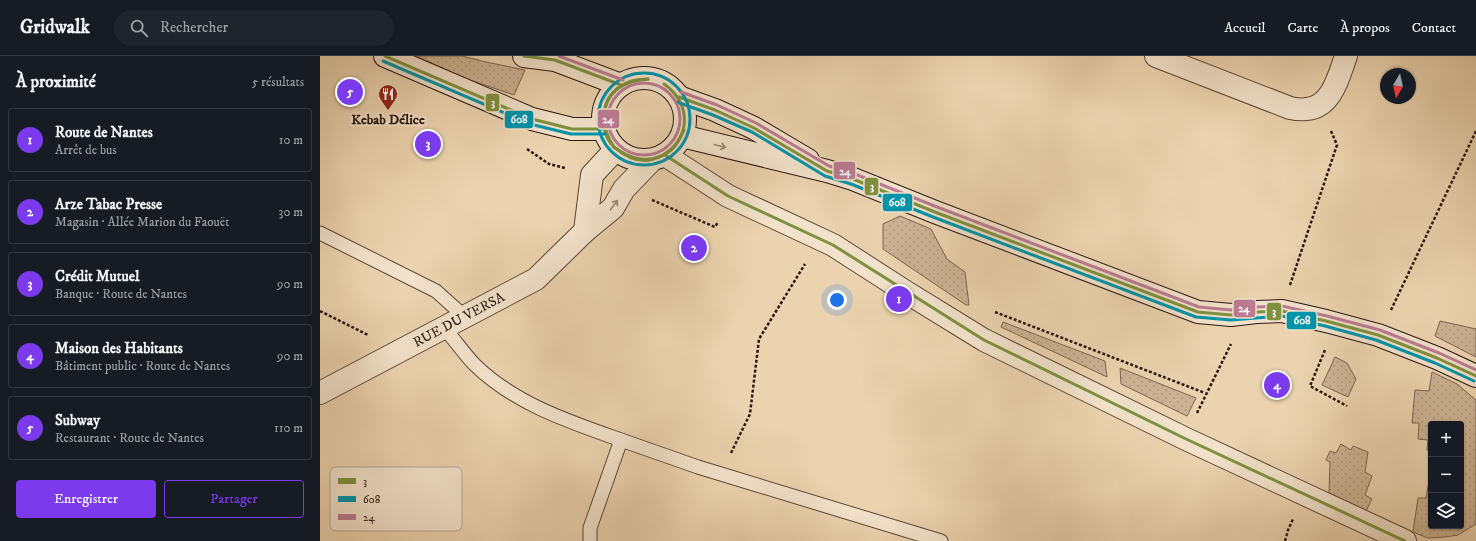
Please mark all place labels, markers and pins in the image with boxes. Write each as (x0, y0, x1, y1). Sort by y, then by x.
pin: 5 (337, 77, 363, 107)
restaurant icon: Kebab Délice (377, 83, 399, 111)
place label: Kebab Délice (351, 111, 425, 129)
pin: 3 (415, 129, 441, 159)
pin: 2 (681, 233, 707, 263)
pin: 1 (886, 284, 912, 314)
pin: 4 (1264, 370, 1290, 400)

